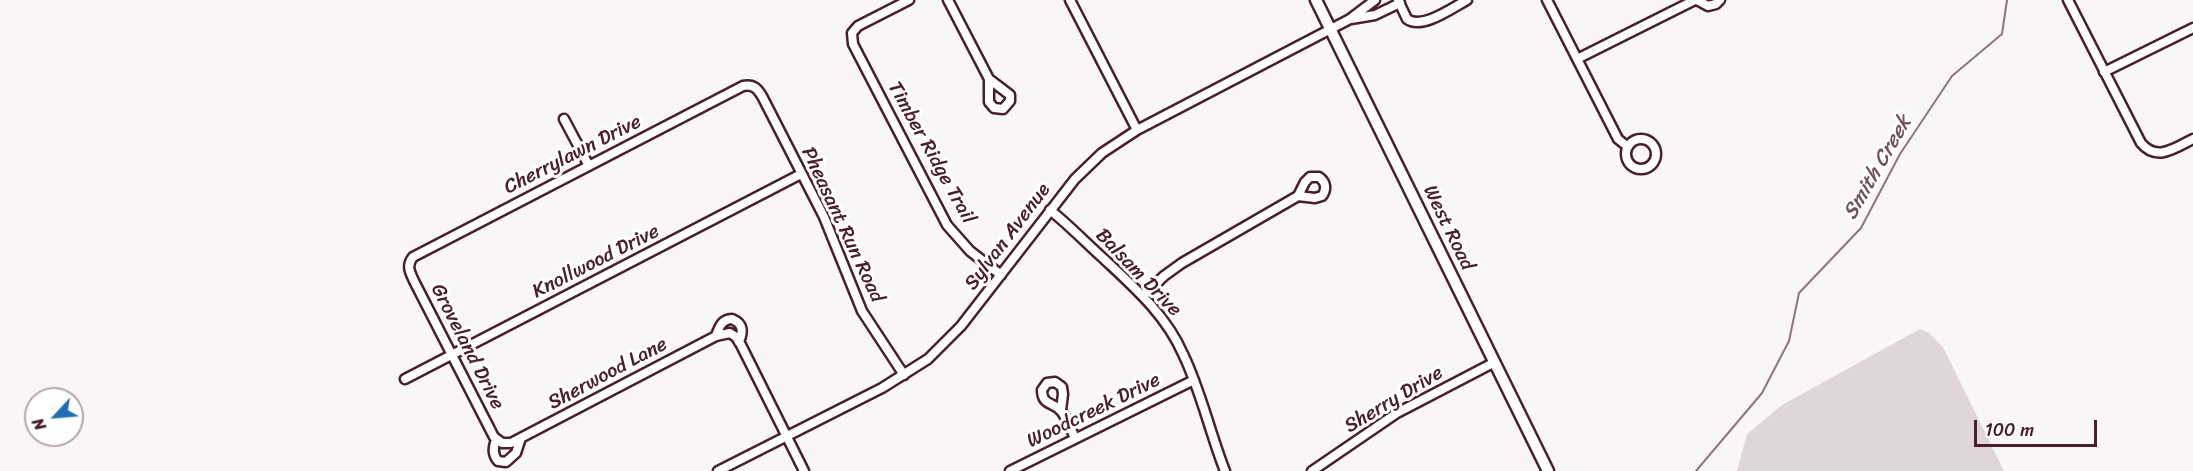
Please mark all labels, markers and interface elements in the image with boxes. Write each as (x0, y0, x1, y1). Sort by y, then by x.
street label: Timber Ridge Trail (882, 78, 980, 228)
street label: Cherrylawn Drive (500, 110, 646, 200)
water label: Smith Creek (1838, 112, 1918, 224)
street label: Pheasant Run Road (795, 143, 889, 307)
street label: Sylvan Avenue (960, 179, 1056, 295)
street label: West Road (1417, 182, 1479, 274)
street label: Knollwood Drive (528, 220, 664, 304)
street label: Balsam Drive (1090, 224, 1186, 322)
street label: Groveland Drive (425, 280, 509, 414)
street label: Sherwood Lane (544, 333, 672, 415)
street label: Sherry Drive (1340, 361, 1448, 439)
street label: Woodcreek Drive (1023, 368, 1165, 454)
north arrow (24, 387, 84, 447)
scale bar (1977, 408, 2100, 446)
text: N (24, 413, 55, 436)
text: 100 m (1985, 414, 2034, 446)

